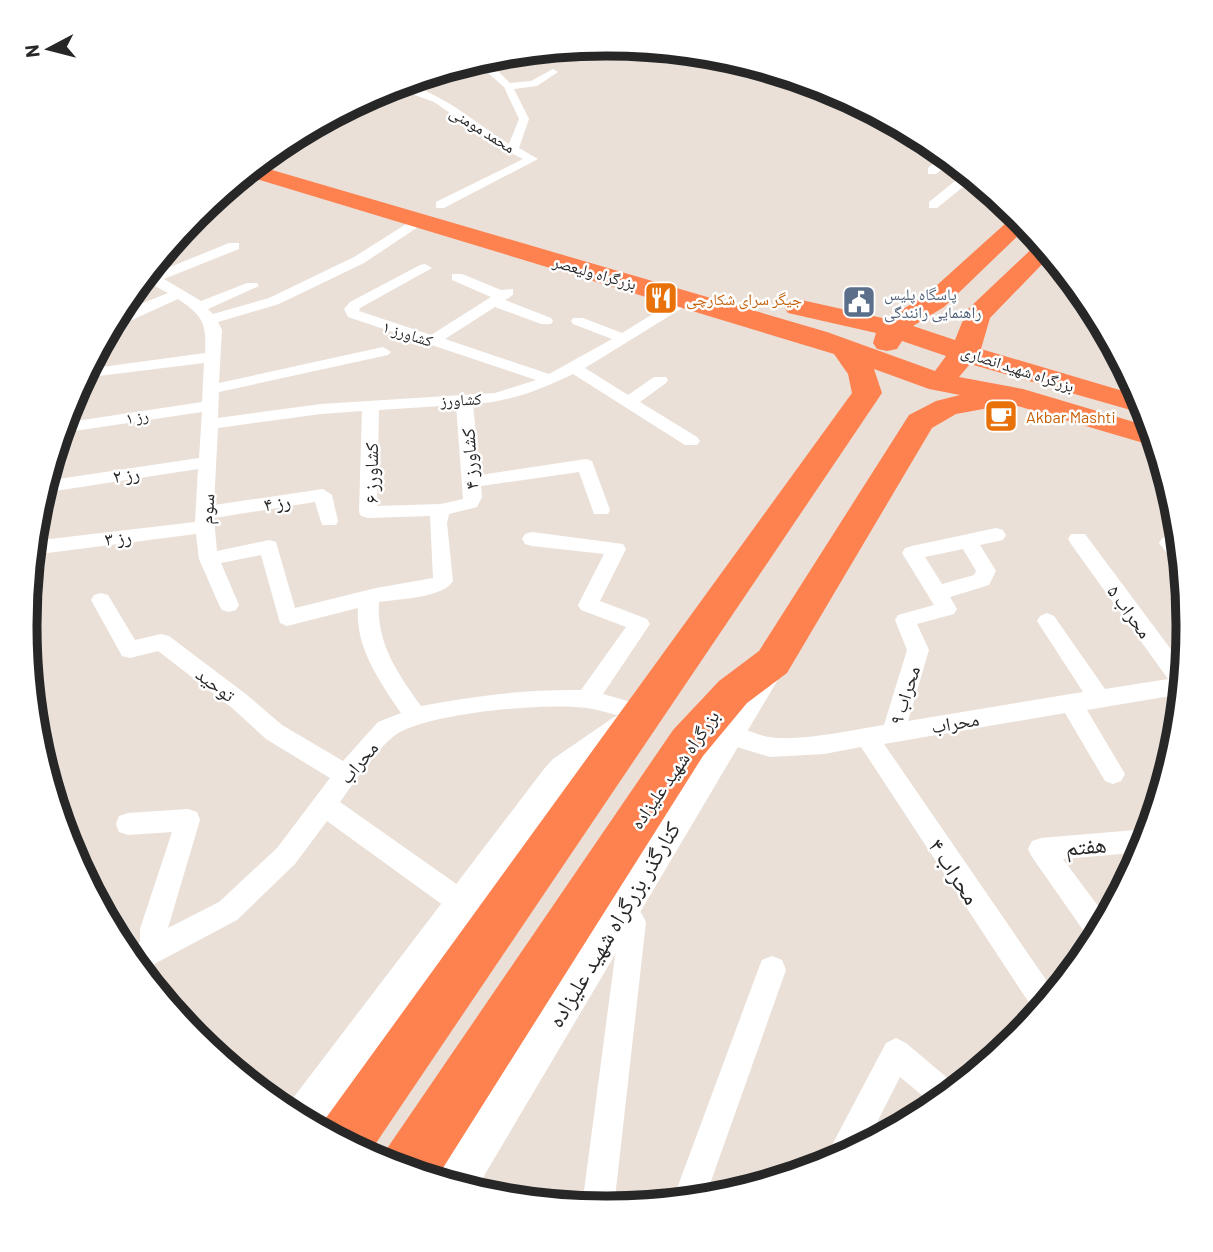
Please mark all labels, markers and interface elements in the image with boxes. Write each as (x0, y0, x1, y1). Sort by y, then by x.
north arrow (14, 14, 84, 84)
text: N (19, 43, 44, 59)
street label: محمد مومنی (446, 102, 519, 158)
street label: بزرگراه ولیعصر (550, 251, 639, 294)
restaurant icon: جیگر سرای شکارچی (642, 279, 680, 317)
public building icon: پاسگاه پلیس راهنمایی رانندگی (840, 283, 878, 321)
place label: پاسگاه پلیس راهنمایی رانندگی (884, 284, 981, 323)
place label: جیگر سرای شکارچی (686, 289, 802, 310)
street label: کشاورز ۱ (380, 316, 436, 351)
street label: بزرگراه شهید انصاری (959, 341, 1077, 397)
street label: کشاورز (439, 388, 482, 411)
cafe icon: Akbar Mashti (982, 397, 1020, 435)
street label: رز ۱ (124, 405, 150, 428)
place label: Akbar Mashti (1026, 407, 1116, 426)
street label: کشاورز ۴ (455, 428, 484, 490)
street label: کشاورز ۶ (359, 442, 383, 504)
street label: رز ۲ (111, 461, 141, 488)
street label: رز ۴ (262, 489, 292, 516)
street label: سوم (194, 493, 221, 525)
street label: رز ۳ (103, 524, 133, 551)
street label: محراب ۵ (1102, 580, 1157, 643)
street label: توحید (191, 662, 241, 707)
street label: محراب ۹ (884, 663, 925, 728)
street label: بزرگراه شهید علیزاده (624, 705, 724, 834)
street label: محراب (929, 706, 981, 738)
street label: محراب (334, 736, 383, 788)
street label: کنارگذر بزرگراه شهید علیزاده (541, 816, 686, 1032)
street label: هفتم (1064, 829, 1108, 864)
street label: محراب ۴ (923, 833, 987, 910)

